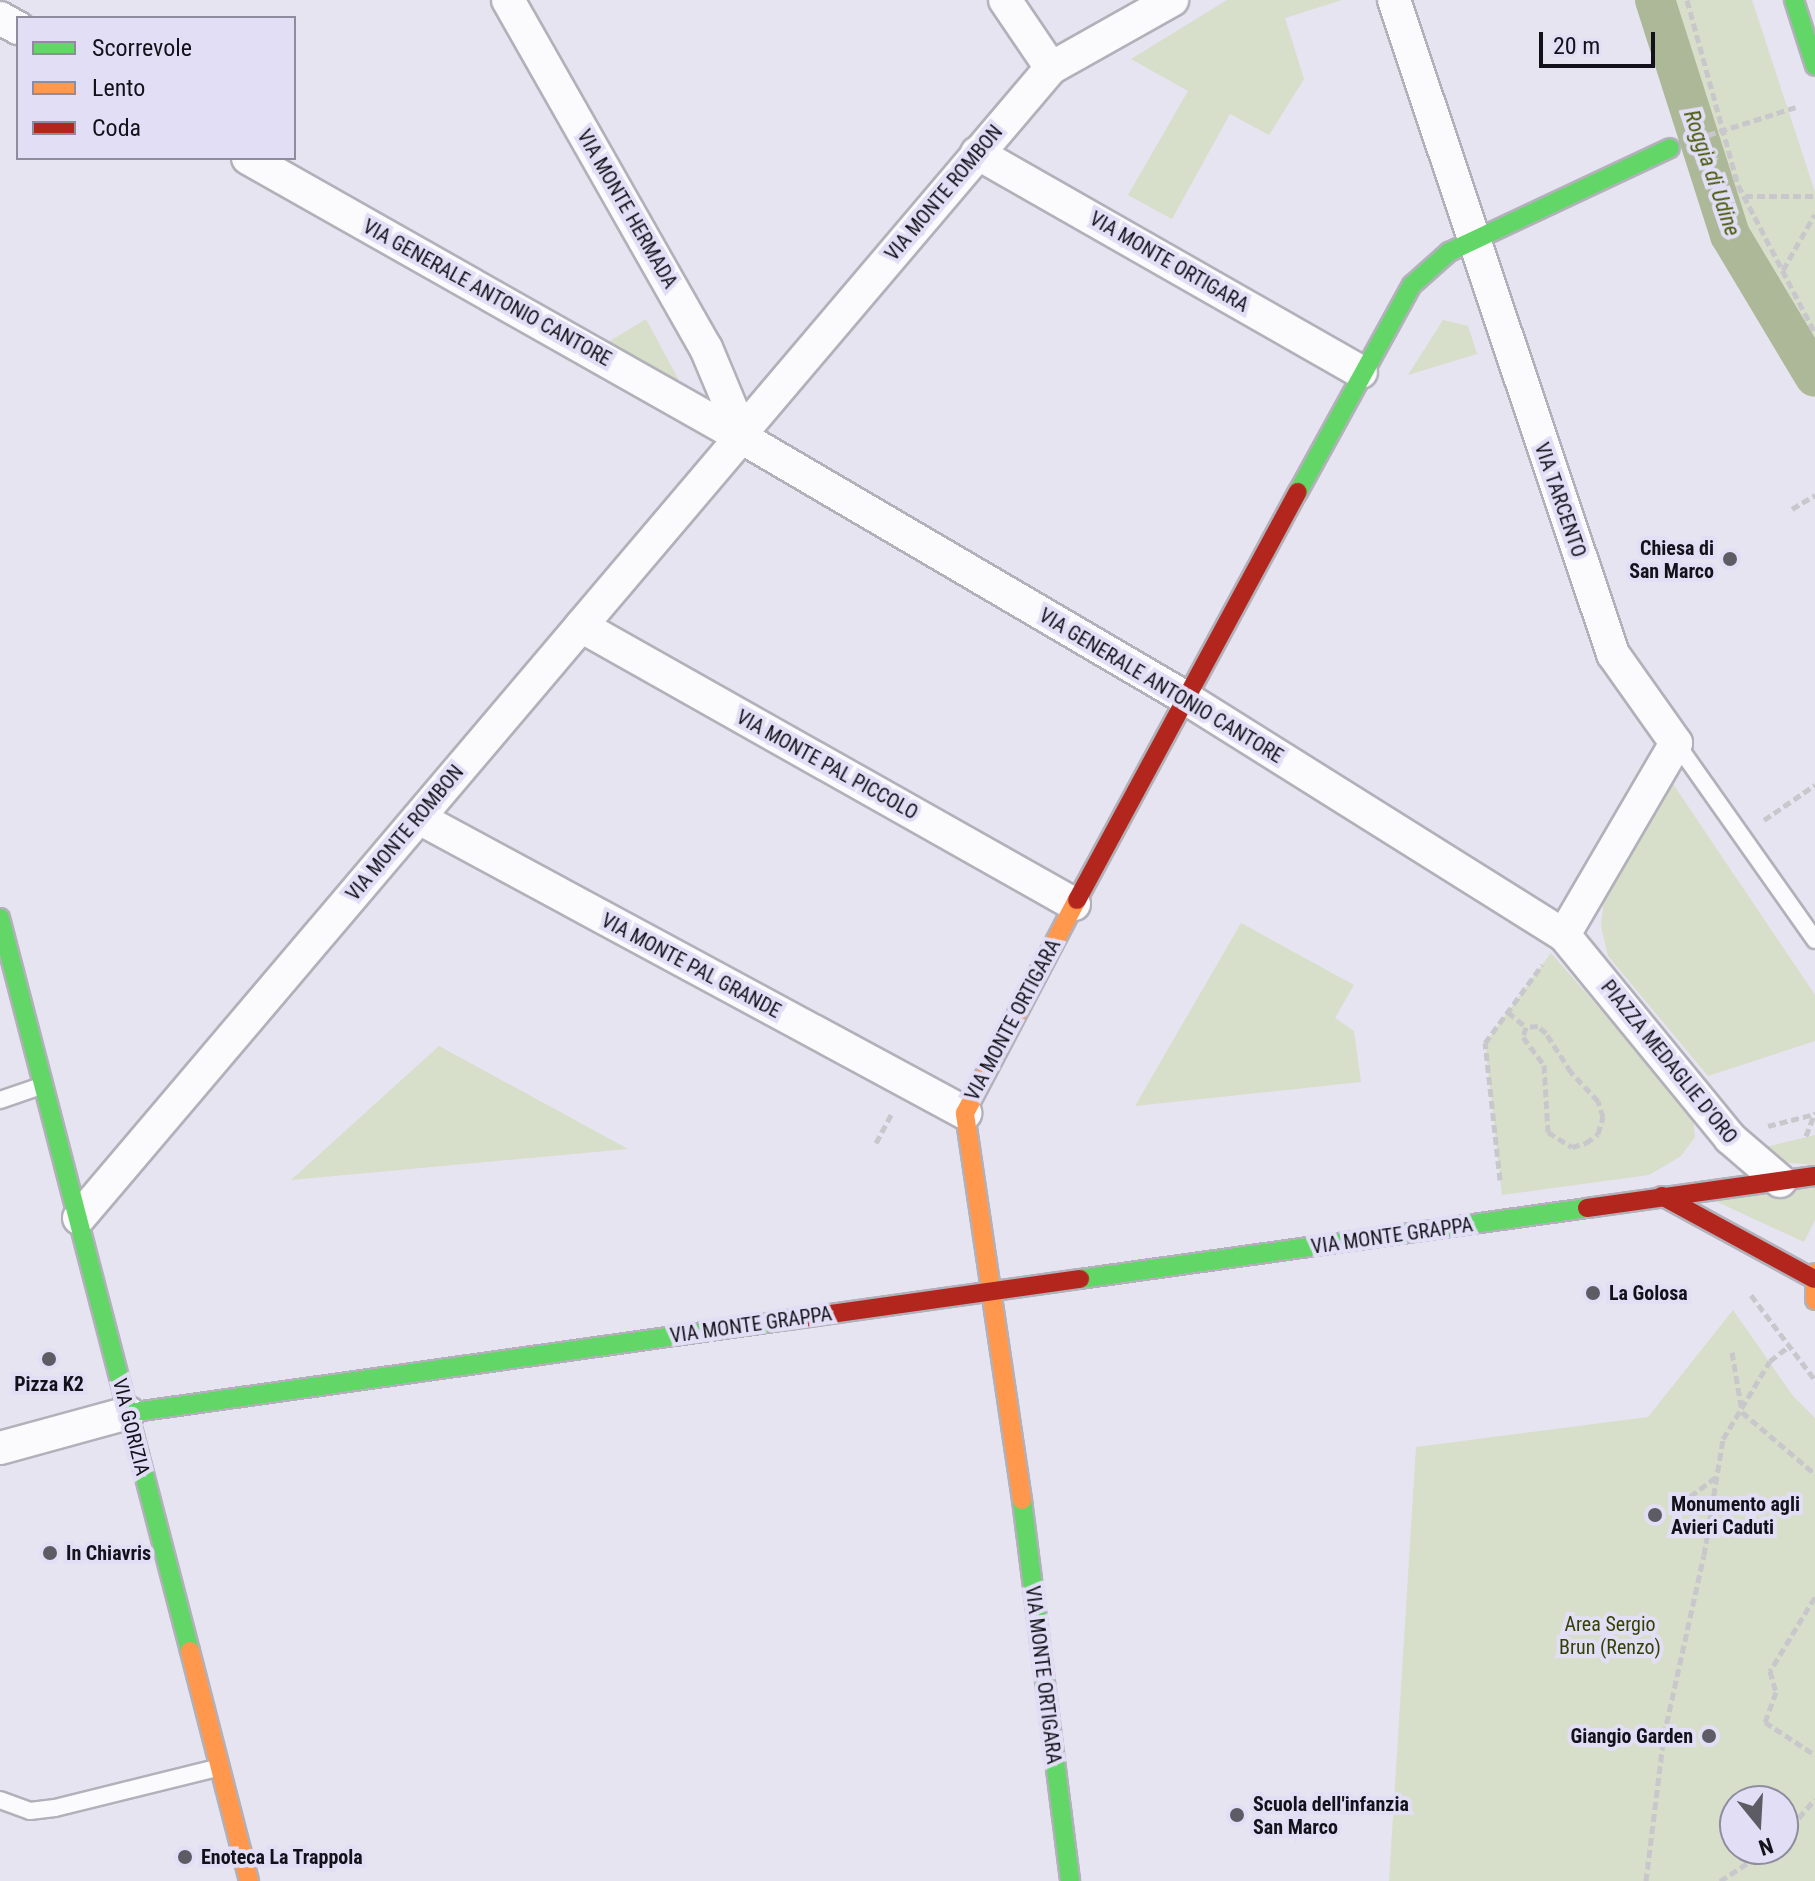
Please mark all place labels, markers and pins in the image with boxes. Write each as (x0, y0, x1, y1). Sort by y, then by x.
place label: Chiesa di San Marco (1629, 536, 1714, 583)
marker: Chiesa di San Marco (1721, 550, 1739, 568)
place label: La Golosa (1609, 1281, 1688, 1305)
marker: La Golosa (1584, 1284, 1602, 1302)
marker: Pizza K2 (40, 1350, 58, 1368)
place label: Pizza K2 (14, 1372, 84, 1396)
place label: Monumento agli Avieri Caduti (1671, 1492, 1800, 1539)
marker: Monumento agli Avieri Caduti (1646, 1506, 1664, 1524)
place label: In Chiavris (66, 1541, 151, 1565)
marker: In Chiavris (41, 1544, 59, 1562)
place label: Giangio Garden (1570, 1724, 1693, 1748)
marker: Giangio Garden (1700, 1727, 1718, 1745)
place label: Scuola dell'infanzia San Marco (1253, 1792, 1409, 1839)
marker: Scuola dell'infanzia San Marco (1228, 1806, 1246, 1824)
place label: Enoteca La Trappola (201, 1845, 363, 1869)
marker: Enoteca La Trappola (176, 1848, 194, 1866)

